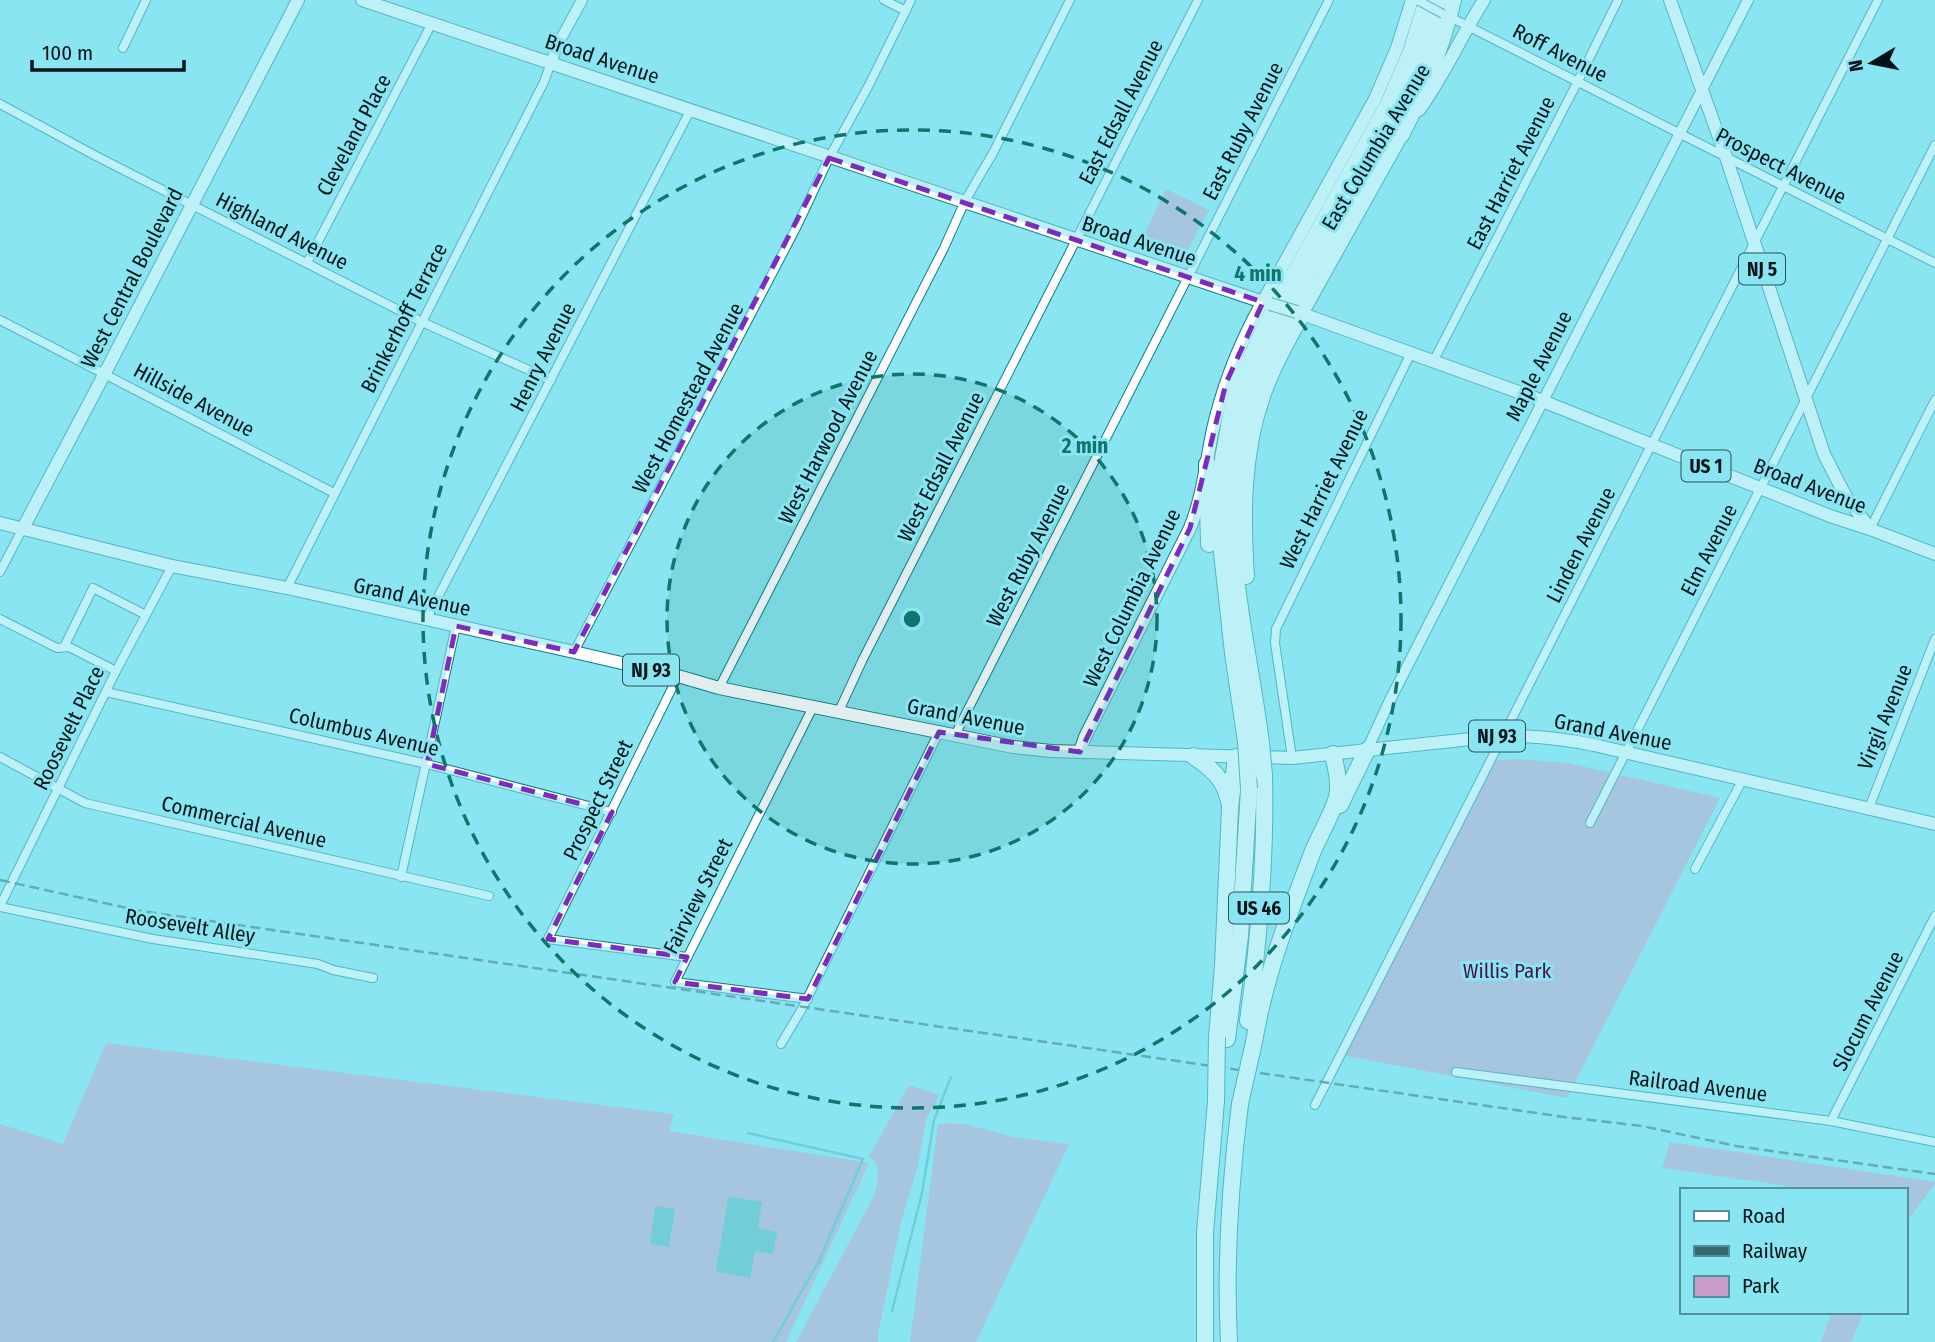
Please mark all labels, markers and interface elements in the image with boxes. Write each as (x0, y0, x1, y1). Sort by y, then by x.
street label: Roff Avenue (1508, 18, 1612, 88)
scale bar (32, 28, 184, 72)
street label: Broad Avenue (542, 28, 662, 90)
north arrow (1837, 28, 1907, 98)
street label: East Edsall Avenue (1073, 35, 1169, 189)
text: 100 m (42, 40, 93, 66)
street label: East Ruby Avenue (1197, 58, 1289, 204)
text: N (1843, 58, 1868, 73)
street label: East Columbia Avenue (1316, 59, 1436, 235)
street label: Cleveland Place (311, 70, 397, 200)
street label: East Harriet Avenue (1461, 92, 1561, 254)
street label: Prospect Avenue (1711, 122, 1851, 210)
street label: West Central Boulevard (75, 183, 189, 373)
street label: Highland Avenue (211, 186, 353, 276)
street label: Broad Avenue (1079, 210, 1199, 272)
street label: Brinkerhoff Terrace (355, 239, 453, 397)
road number: NJ 5 (1739, 254, 1785, 284)
text: 4 min (1234, 261, 1282, 287)
street label: Henry Avenue (504, 298, 582, 416)
street label: West Homestead Avenue (627, 298, 749, 498)
street label: Maple Avenue (1500, 307, 1578, 425)
street label: West Harwood Avenue (773, 345, 883, 529)
street label: Hillside Avenue (129, 357, 259, 443)
street label: West Edsall Avenue (892, 387, 990, 547)
street label: West Harriet Avenue (1274, 405, 1374, 573)
text: 2 min (1061, 433, 1108, 459)
road number: US 1 (1682, 450, 1730, 481)
street label: Broad Avenue (1750, 453, 1870, 519)
street label: West Ruby Avenue (981, 479, 1075, 631)
street label: Linden Avenue (1541, 483, 1621, 607)
street label: Elm Avenue (1675, 500, 1743, 600)
street label: West Columbia Avenue (1077, 504, 1187, 692)
street label: Grand Avenue (351, 572, 473, 622)
centre of rings (900, 607, 924, 631)
road number: NJ 93 (623, 654, 679, 685)
street label: Virgil Avenue (1852, 660, 1918, 774)
street label: Roosevelt Place (28, 662, 110, 794)
street label: Grand Avenue (905, 693, 1027, 741)
street label: Columbus Avenue (286, 702, 442, 762)
street label: Grand Avenue (1552, 708, 1674, 756)
road number: NJ 93 (1469, 720, 1525, 751)
street label: Prospect Street (558, 735, 639, 865)
street label: Commercial Avenue (159, 790, 329, 854)
street label: Fairview Street (658, 834, 738, 958)
road number: US 46 (1229, 893, 1289, 924)
street label: Roosevelt Alley (123, 903, 257, 949)
street label: Slocum Avenue (1827, 947, 1909, 1075)
park label: Willis Park (1463, 958, 1552, 984)
street label: Railroad Avenue (1627, 1065, 1769, 1107)
legend (1680, 1188, 1907, 1314)
text: Road (1742, 1203, 1786, 1229)
text: Railway (1742, 1238, 1808, 1264)
text: Park (1742, 1273, 1780, 1299)

